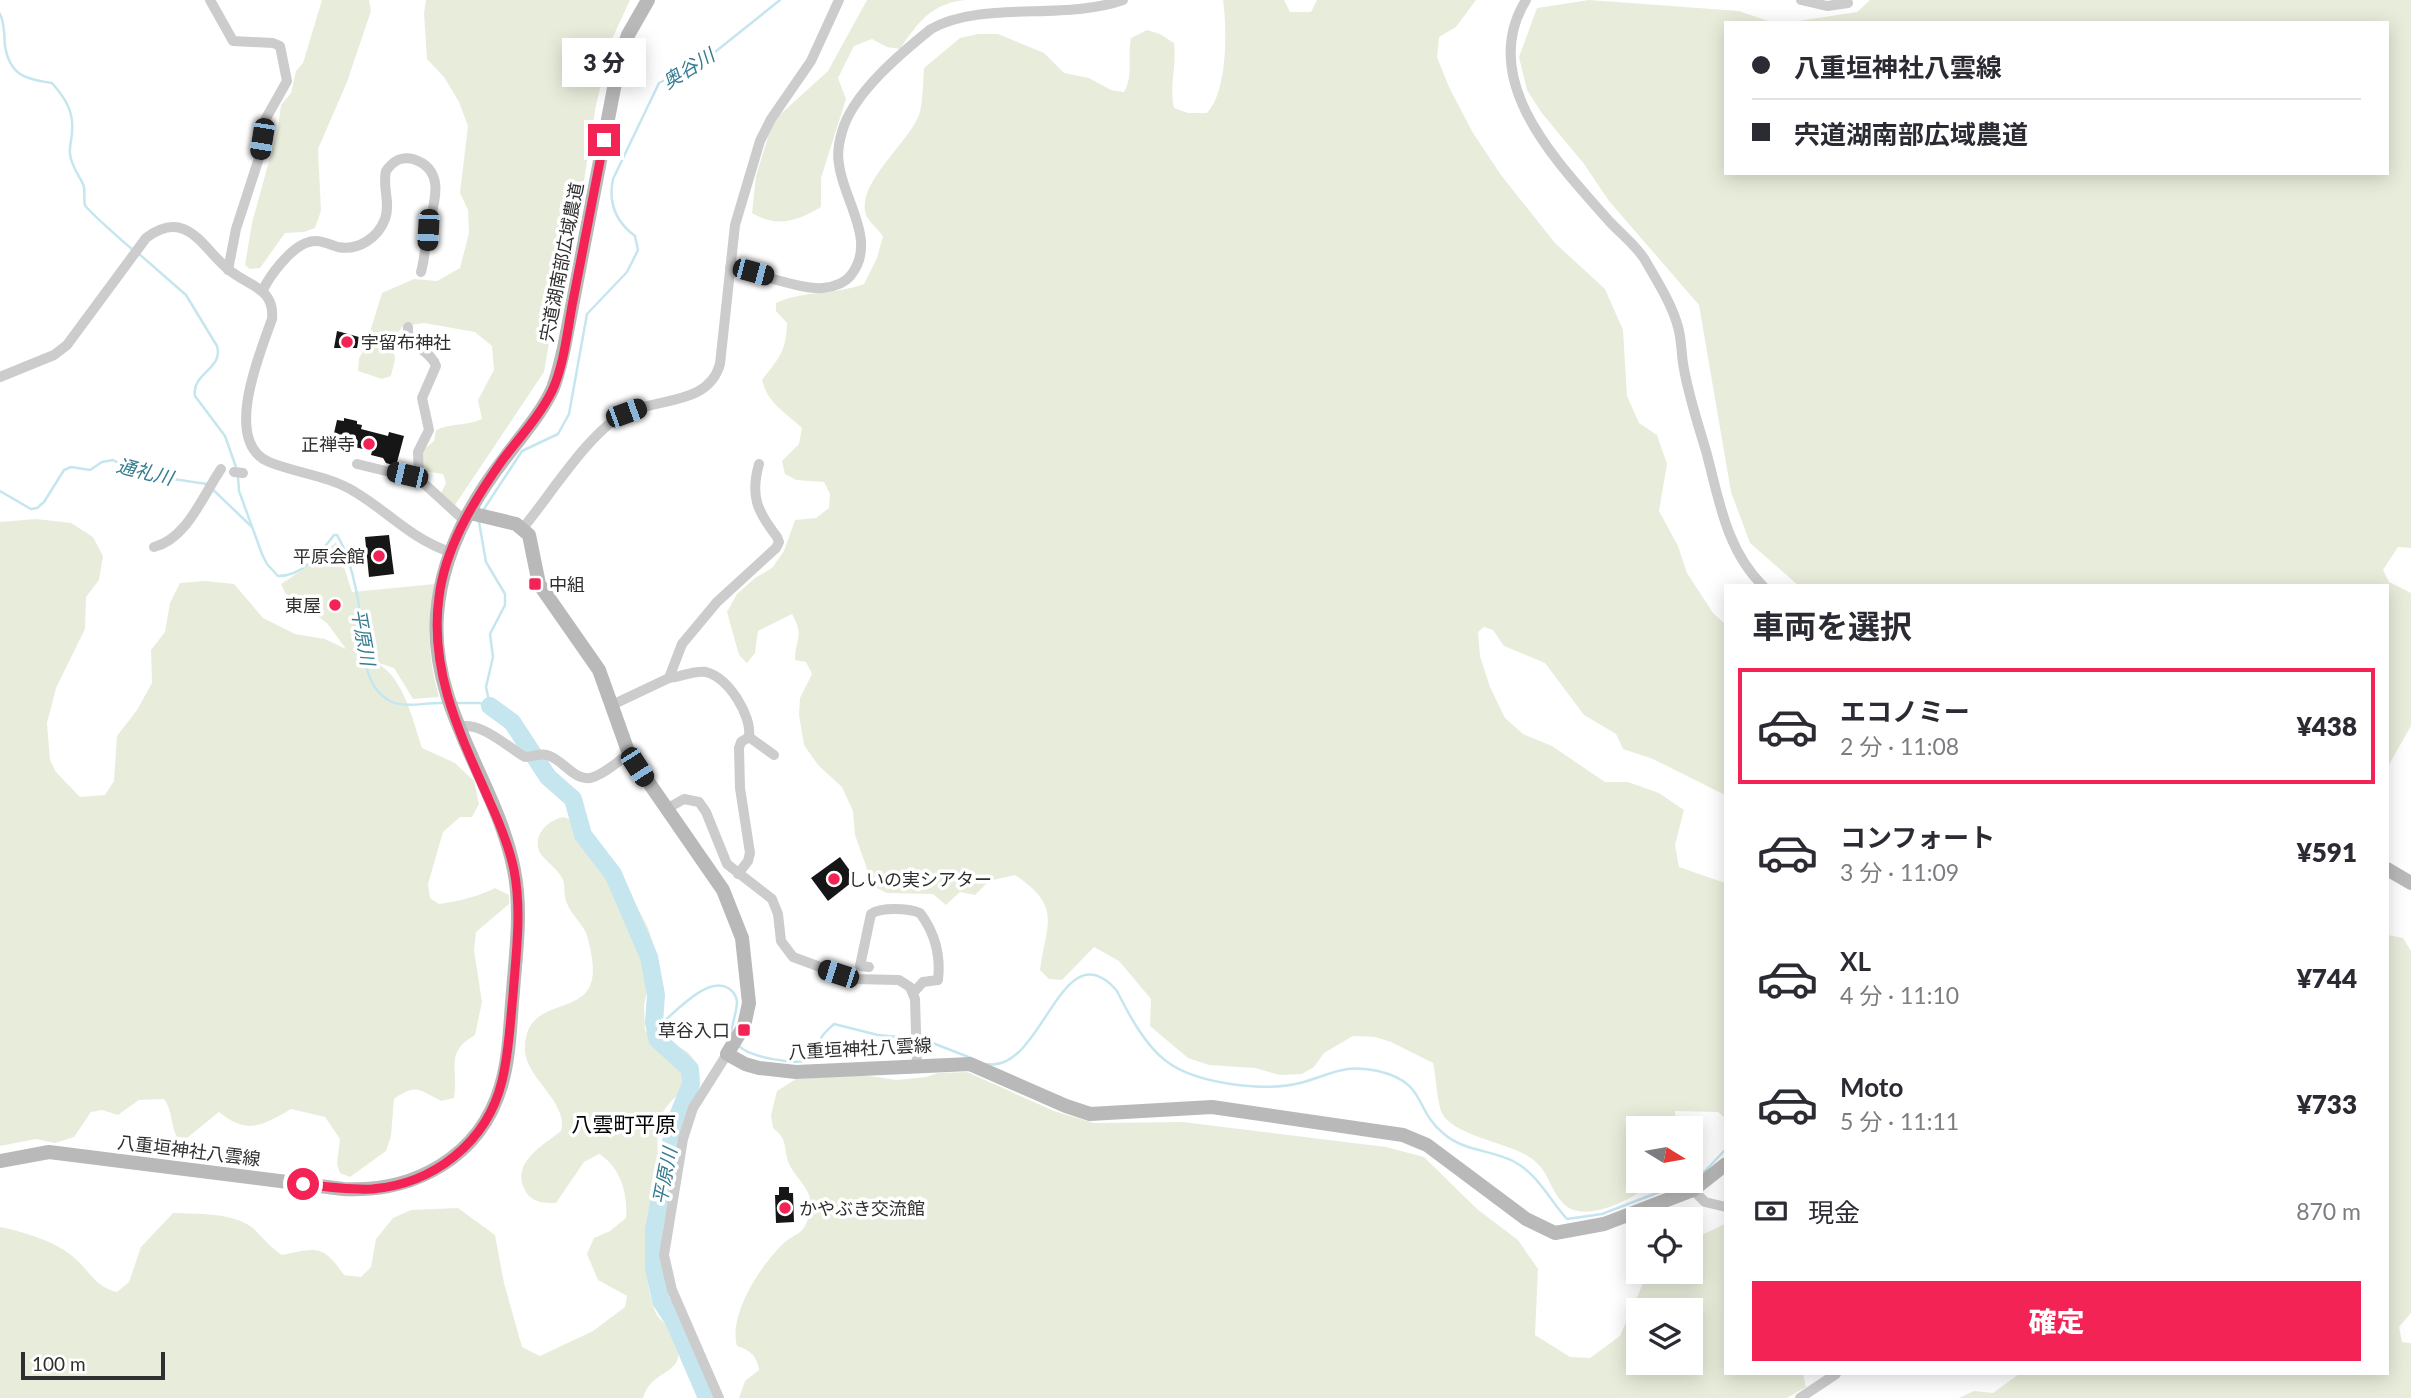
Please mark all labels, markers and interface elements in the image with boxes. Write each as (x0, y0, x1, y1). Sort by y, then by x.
callout: 3 分 (562, 38, 646, 88)
water label: 奥谷川 (658, 42, 720, 93)
text: 3 分 (583, 48, 625, 76)
text: 八重垣神社八雲線 (1794, 51, 2002, 83)
car (249, 117, 276, 161)
text: 宍道湖南部広域農道 (1794, 118, 2028, 150)
route end (588, 124, 620, 156)
street label: 宍道湖南部広域農道 (535, 180, 587, 344)
car (417, 208, 440, 252)
car (730, 256, 777, 288)
place label: 宇留布神社 (361, 331, 451, 353)
marker: 宇留布神社 (339, 334, 355, 350)
car (603, 396, 650, 430)
place label: 正禅寺 (301, 433, 355, 455)
marker: 正禅寺 (361, 436, 377, 452)
water label: 通礼川 (115, 453, 177, 490)
car (385, 460, 430, 490)
place label: 平原会館 (293, 545, 365, 567)
marker: 平原会館 (371, 548, 387, 564)
place label: 中組 (549, 573, 585, 595)
marker: 中組 (527, 576, 543, 592)
place label: 東屋 (285, 594, 321, 616)
marker: 東屋 (327, 597, 343, 613)
text: 車両を選択 (1752, 606, 1912, 645)
water label: 平原川 (348, 607, 381, 669)
icon: car (1756, 695, 1819, 758)
text: エコノミー (1840, 695, 1970, 727)
text: ¥438 (2297, 710, 2357, 742)
text: 2 分 · 11:08 (1840, 732, 1959, 760)
car (617, 744, 658, 790)
icon: car (1756, 821, 1819, 884)
text: コンフォート (1840, 821, 1995, 853)
text: ¥591 (2297, 836, 2357, 868)
text: 3 分 · 11:09 (1840, 858, 1959, 886)
place label: しいの実シアター (848, 868, 992, 890)
marker: しいの実シアター (826, 871, 842, 887)
text: XL (1840, 945, 1871, 977)
icon: car (1756, 947, 1819, 1010)
car (815, 958, 862, 990)
text: ¥744 (2297, 962, 2357, 994)
text: 4 分 · 11:10 (1840, 981, 1959, 1009)
place label: 草谷入口 (658, 1019, 730, 1041)
marker: 草谷入口 (736, 1022, 752, 1038)
street label: 八重垣神社八雲線 (788, 1033, 932, 1063)
text: Moto (1840, 1071, 1903, 1103)
icon: car (1756, 1073, 1819, 1136)
text: ¥733 (2297, 1088, 2357, 1120)
text: 5 分 · 11:11 (1840, 1107, 1959, 1135)
district label: 八雲町平原 (572, 1111, 677, 1136)
north arrow (1626, 1116, 1703, 1194)
map controls (1626, 1116, 1703, 1375)
street label: 八重垣神社八雲線 (116, 1130, 262, 1170)
water label: 平原川 (647, 1144, 681, 1206)
route start (287, 1168, 319, 1200)
icon: cash (1752, 1192, 1790, 1230)
text: 現金 (1808, 1196, 1860, 1228)
place label: かやぶき交流館 (799, 1197, 925, 1219)
text: 870 m (2296, 1197, 2361, 1225)
marker: かやぶき交流館 (777, 1200, 793, 1216)
button: locate (1626, 1207, 1703, 1284)
button: 確定 (1752, 1281, 2361, 1361)
button: layers (1626, 1298, 1703, 1375)
scale bar (21, 1349, 164, 1381)
text: 100 m (32, 1352, 86, 1375)

